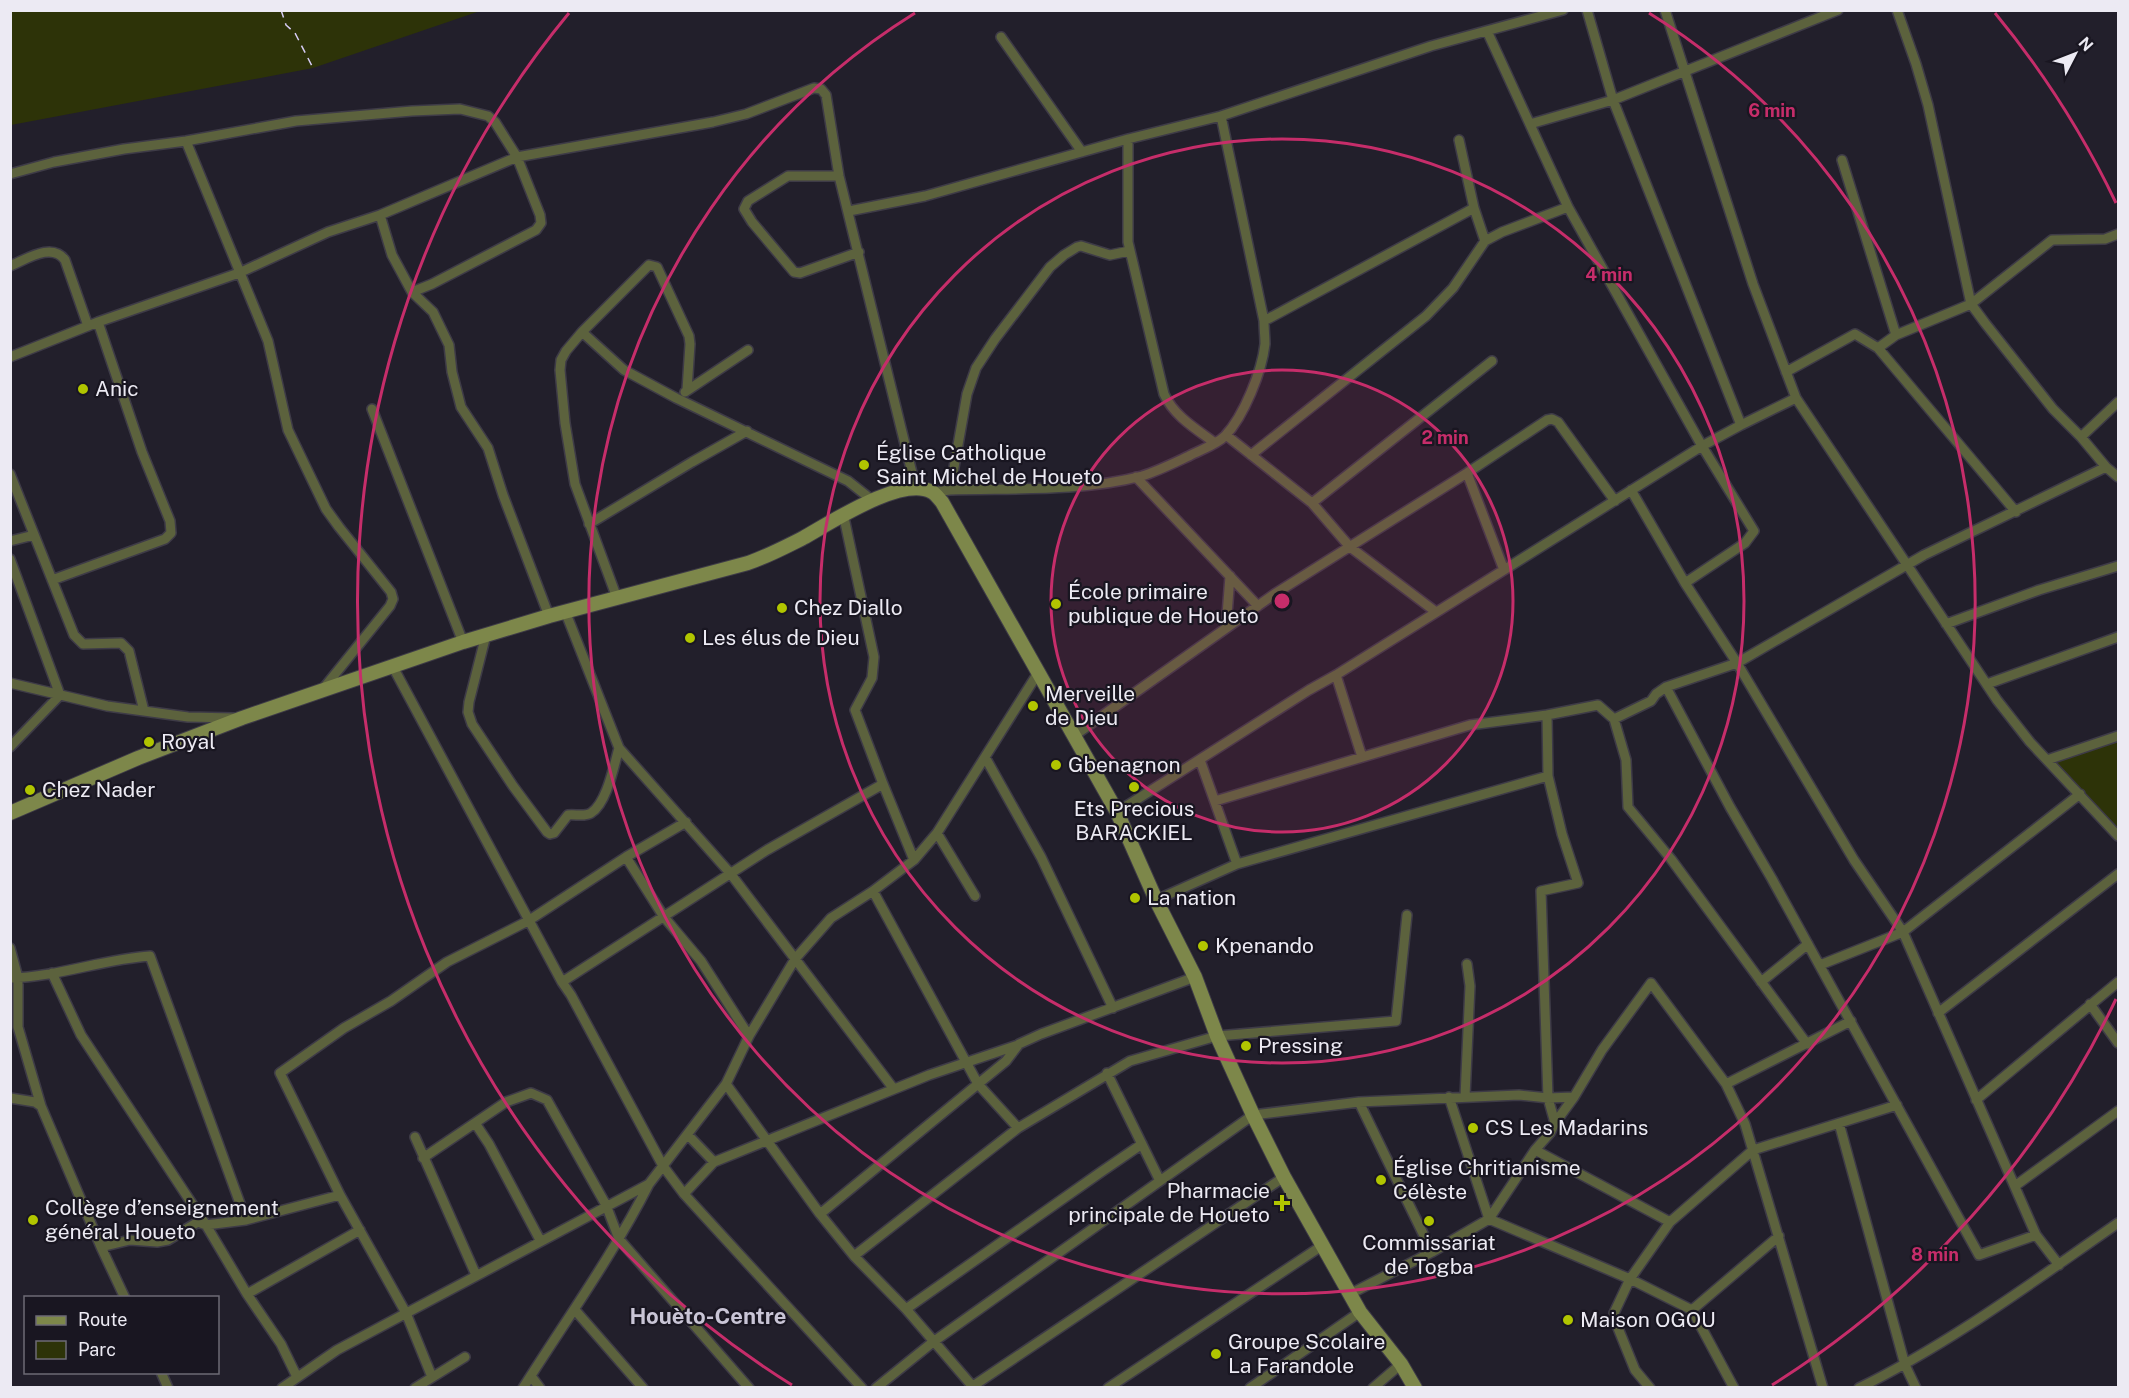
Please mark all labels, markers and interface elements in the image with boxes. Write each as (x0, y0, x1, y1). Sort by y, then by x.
north arrow (2045, 24, 2105, 84)
text: N (2075, 33, 2097, 55)
text: 6 min (1748, 100, 1796, 121)
text: 4 min (1585, 264, 1633, 285)
place label: Anic (95, 376, 139, 401)
marker: Anic (76, 382, 90, 396)
text: 2 min (1421, 427, 1469, 448)
place label: Église Catholique Saint Michel de Houeto (876, 440, 1103, 489)
marker: Église Catholique Saint Michel de Houeto (857, 458, 871, 472)
place label: École primaire publique de Houeto (1068, 579, 1259, 628)
centre of rings (1272, 591, 1292, 611)
place label: Chez Diallo (794, 595, 903, 620)
marker: École primaire publique de Houeto (1049, 597, 1063, 611)
marker: Chez Diallo (775, 601, 789, 615)
place label: Les élus de Dieu (702, 625, 860, 650)
marker: Les élus de Dieu (683, 631, 697, 645)
place label: Merveille de Dieu (1045, 681, 1135, 730)
marker: Merveille de Dieu (1026, 699, 1040, 713)
place label: Royal (161, 729, 216, 754)
marker: Royal (142, 735, 156, 749)
place label: Gbenagnon (1068, 752, 1181, 777)
marker: Gbenagnon (1049, 758, 1063, 772)
place label: Chez Nader (42, 777, 155, 802)
marker: Ets Precious BARACKIEL (1127, 780, 1141, 794)
marker: Chez Nader (23, 783, 37, 797)
place label: Ets Precious BARACKIEL (1074, 796, 1194, 845)
place label: La nation (1147, 885, 1236, 910)
marker: La nation (1128, 891, 1142, 905)
place label: Kpenando (1215, 933, 1314, 958)
marker: Kpenando (1196, 939, 1210, 953)
place label: Pressing (1258, 1033, 1343, 1058)
marker: Pressing (1239, 1039, 1253, 1053)
place label: CS Les Madarins (1485, 1115, 1648, 1140)
marker: CS Les Madarins (1466, 1121, 1480, 1135)
place label: Église Chritianisme Célèste (1393, 1155, 1581, 1204)
marker: Église Chritianisme Célèste (1374, 1173, 1388, 1187)
place label: Pharmacie principale de Houeto (1068, 1178, 1270, 1227)
place label: Collège d’enseignement général Houeto (45, 1195, 279, 1244)
marker: Pharmacie principale de Houeto (1275, 1196, 1289, 1210)
marker: Collège d’enseignement général Houeto (26, 1213, 40, 1227)
marker: Commissariat de Togba (1422, 1214, 1436, 1228)
place label: Commissariat de Togba (1362, 1230, 1496, 1279)
text: 8 min (1911, 1244, 1959, 1265)
legend (24, 1296, 219, 1374)
district label: Houèto-Centre (629, 1303, 787, 1329)
place label: Maison OGOU (1580, 1307, 1716, 1332)
text: Route (78, 1309, 127, 1330)
marker: Maison OGOU (1561, 1313, 1575, 1327)
place label: Groupe Scolaire La Farandole (1228, 1329, 1385, 1378)
text: Parc (78, 1339, 116, 1360)
marker: Groupe Scolaire La Farandole (1209, 1347, 1223, 1361)

